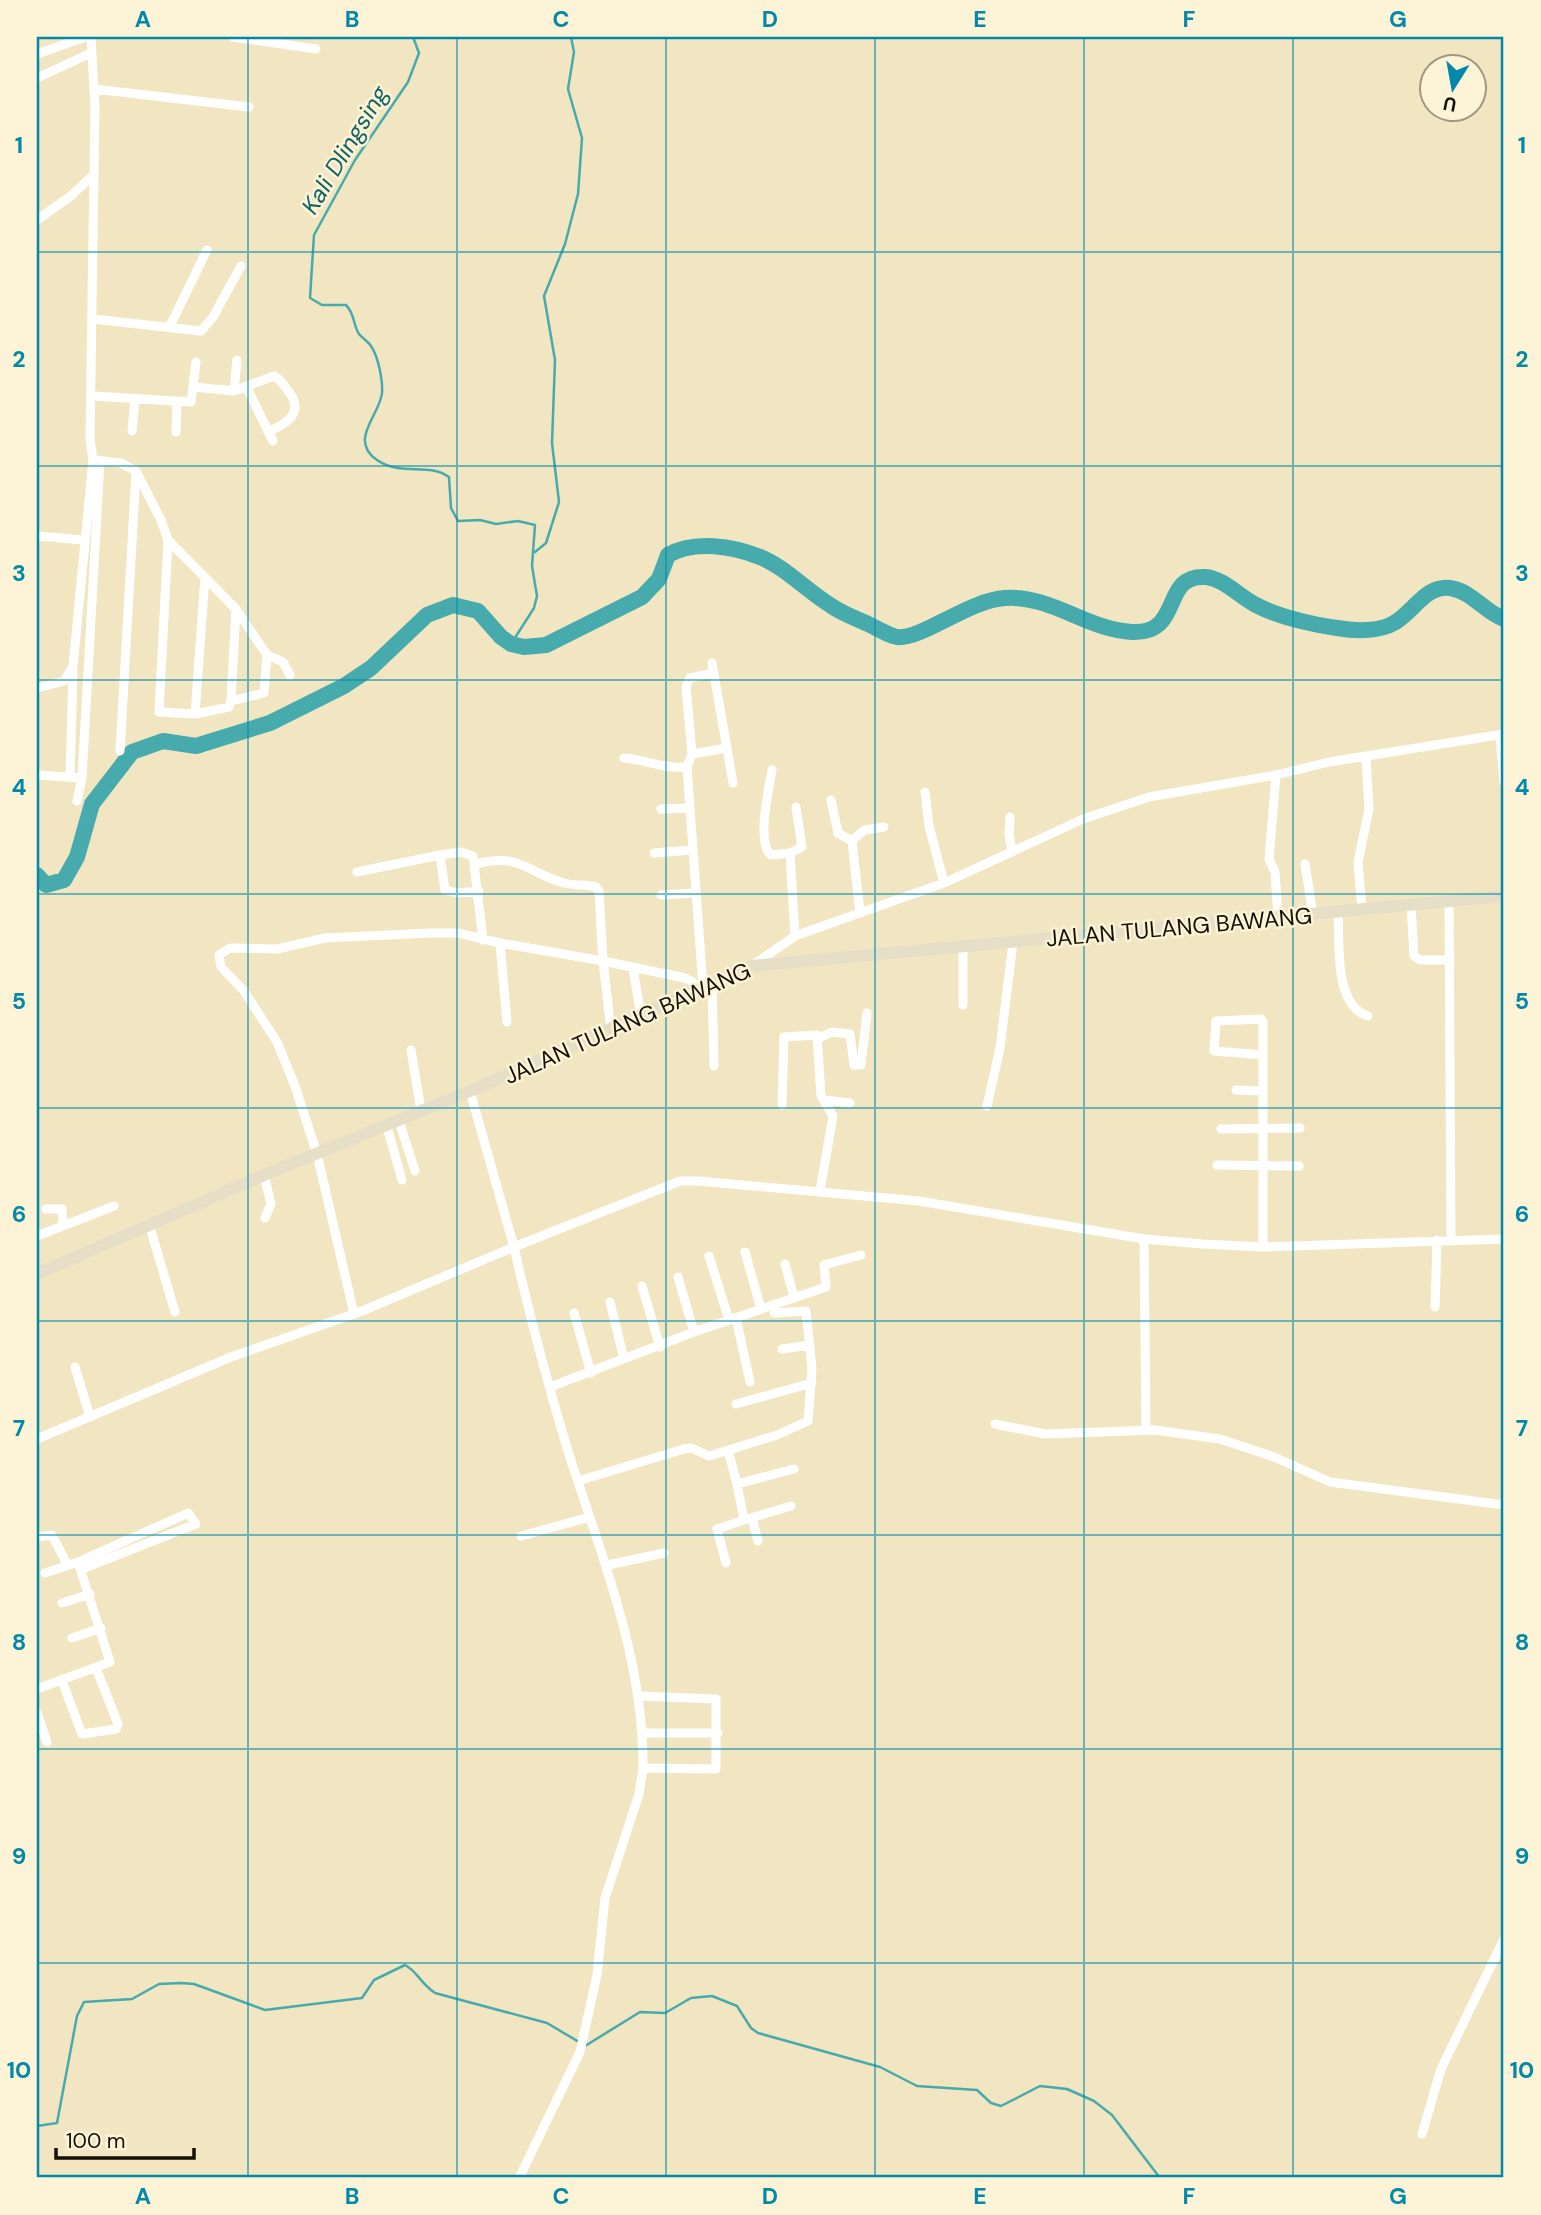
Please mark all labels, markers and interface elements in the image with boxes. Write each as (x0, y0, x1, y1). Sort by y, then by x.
text: A (135, 4, 151, 34)
text: B (345, 4, 359, 34)
text: C (553, 4, 569, 34)
text: D (762, 4, 778, 34)
text: E (973, 4, 987, 34)
text: F (1183, 4, 1196, 34)
text: G (1389, 4, 1407, 34)
north arrow (1418, 52, 1488, 122)
water label: Kali Dlingsing (294, 79, 395, 220)
text: U (1441, 91, 1459, 118)
text: 1 (15, 130, 23, 160)
text: 1 (1518, 130, 1526, 160)
text: 2 (12, 344, 26, 374)
text: 2 (1515, 344, 1529, 374)
text: 3 (12, 558, 26, 588)
text: 3 (1515, 558, 1529, 588)
text: 4 (12, 772, 27, 802)
text: 4 (1515, 772, 1530, 802)
street label: JALAN TULANG BAWANG (1045, 900, 1313, 954)
street label: JALAN TULANG BAWANG (499, 955, 755, 1091)
text: 5 (12, 986, 26, 1016)
text: 5 (1515, 986, 1529, 1016)
text: 6 (12, 1199, 26, 1229)
text: 6 (1515, 1199, 1529, 1229)
text: 7 (13, 1413, 25, 1443)
text: 7 (1516, 1413, 1528, 1443)
text: 8 (12, 1627, 26, 1657)
text: 8 (1515, 1627, 1529, 1657)
text: 9 (12, 1841, 26, 1871)
text: 9 (1515, 1841, 1529, 1871)
text: 10 (7, 2055, 31, 2085)
text: 10 (1510, 2055, 1534, 2085)
scale bar (56, 2117, 194, 2161)
text: 100 m (66, 2127, 126, 2155)
text: A (135, 2181, 151, 2211)
text: B (345, 2181, 359, 2211)
text: C (553, 2181, 569, 2211)
text: D (762, 2181, 778, 2211)
text: E (973, 2181, 987, 2211)
text: F (1183, 2181, 1196, 2211)
text: G (1389, 2181, 1407, 2211)

